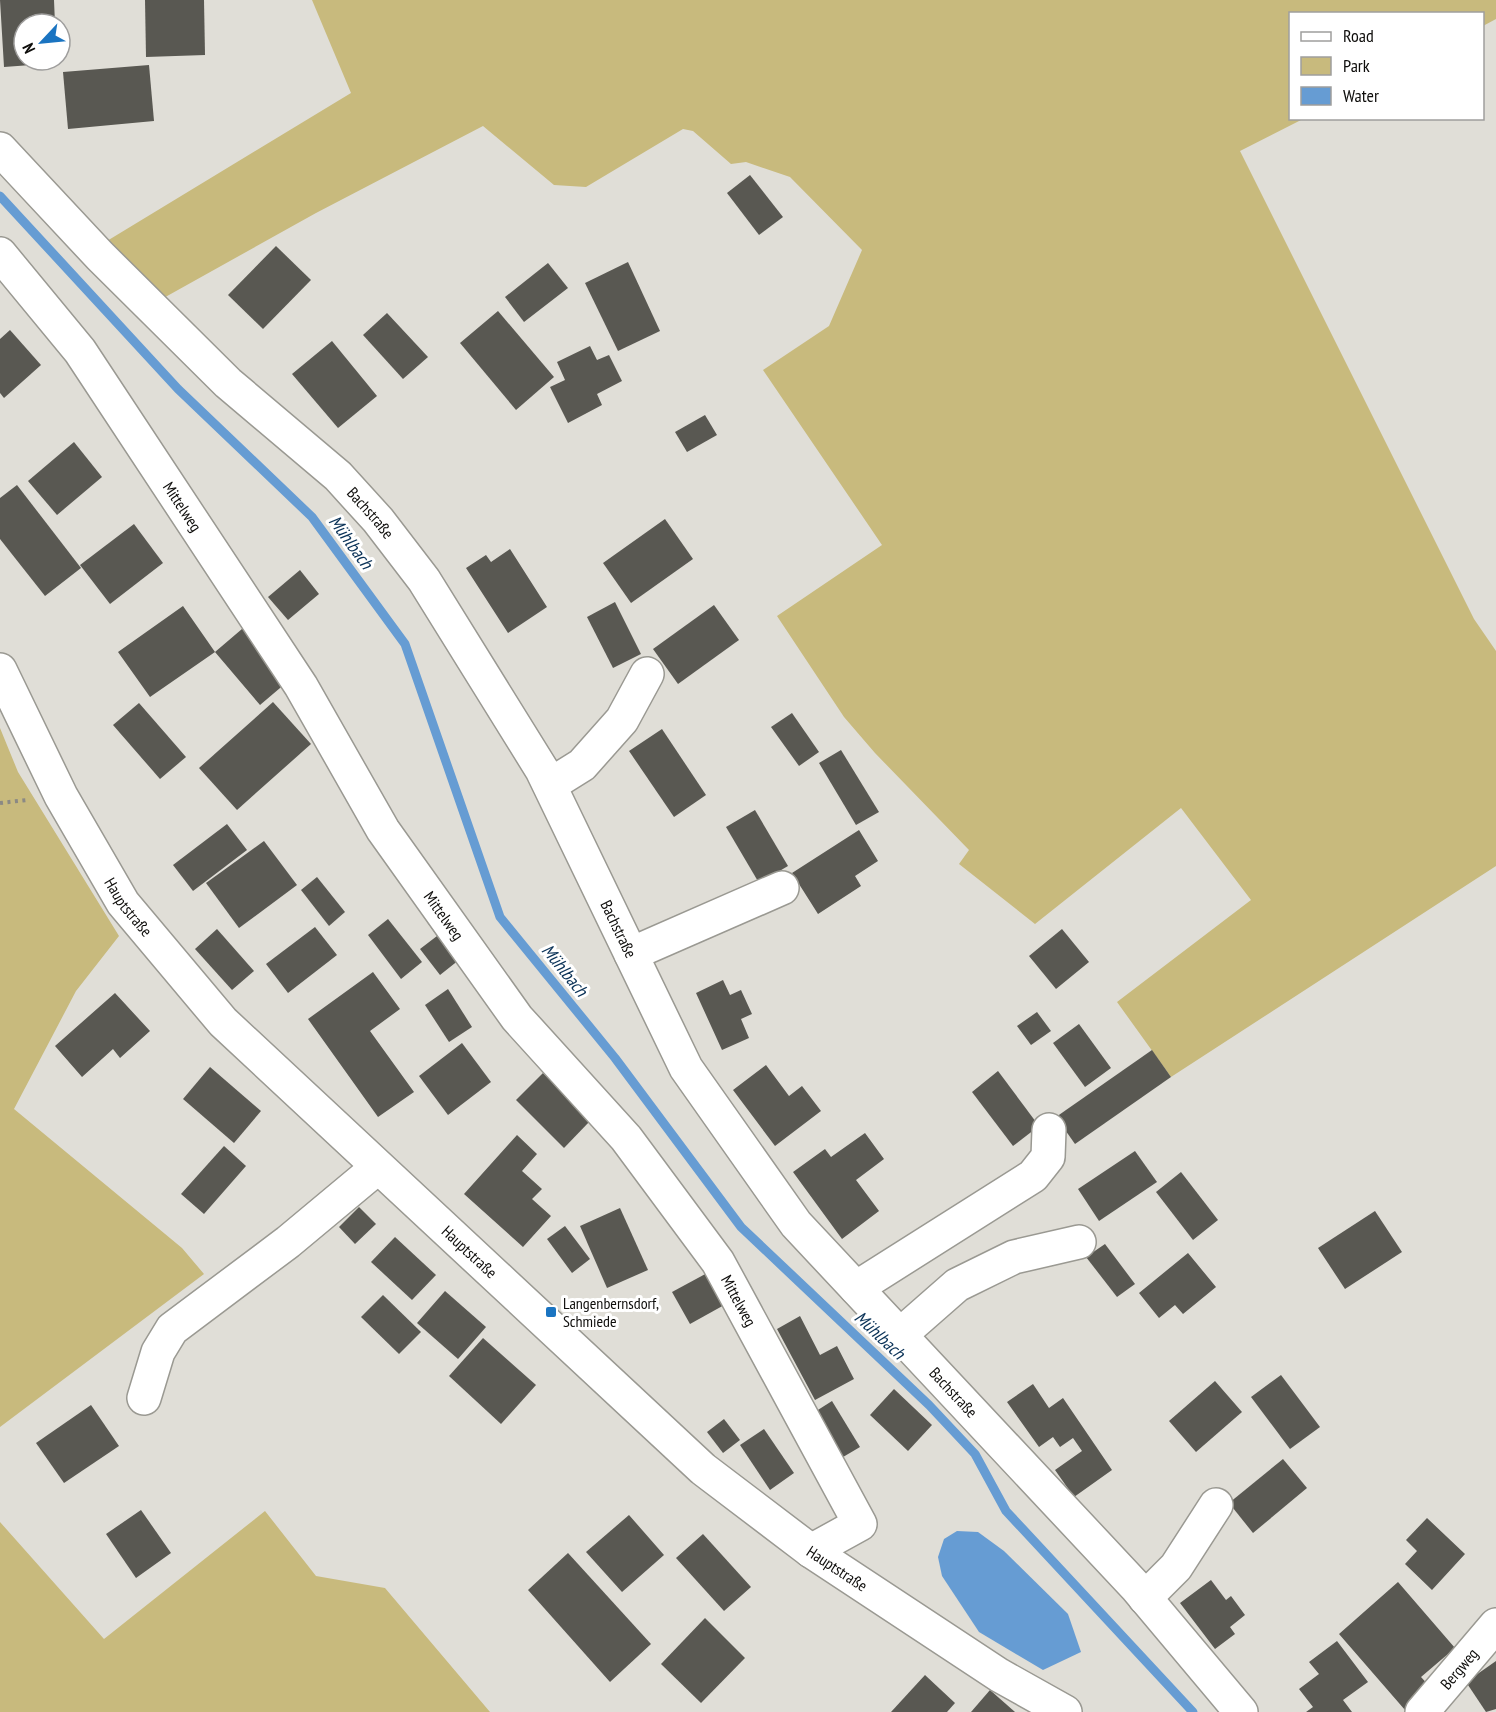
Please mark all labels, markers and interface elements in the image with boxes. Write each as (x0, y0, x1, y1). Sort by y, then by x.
north arrow (12, 12, 72, 72)
legend (1289, 12, 1484, 120)
text: Road (1343, 24, 1374, 47)
text: N (18, 40, 39, 57)
text: Park (1343, 54, 1370, 77)
text: Water (1343, 84, 1379, 107)
street label: Mittelweg (159, 478, 206, 535)
street label: Bachstraße (343, 483, 398, 542)
water label: Mühlbach (324, 511, 379, 574)
street label: Hauptstraße (100, 874, 157, 940)
street label: Mittelweg (420, 887, 468, 944)
street label: Bachstraße (596, 897, 641, 961)
water label: Mühlbach (537, 939, 594, 1002)
street label: Hauptstraße (438, 1221, 501, 1282)
street label: Mittelweg (717, 1271, 761, 1330)
place label: Langenbernsdorf, Schmiede (563, 1293, 659, 1331)
marker: Langenbernsdorf, Schmiede (544, 1305, 558, 1319)
water label: Mühlbach (850, 1306, 911, 1365)
street label: Bachstraße (925, 1363, 982, 1422)
street label: Hauptstraße (803, 1541, 871, 1595)
street label: Bergweg (1436, 1644, 1482, 1693)

